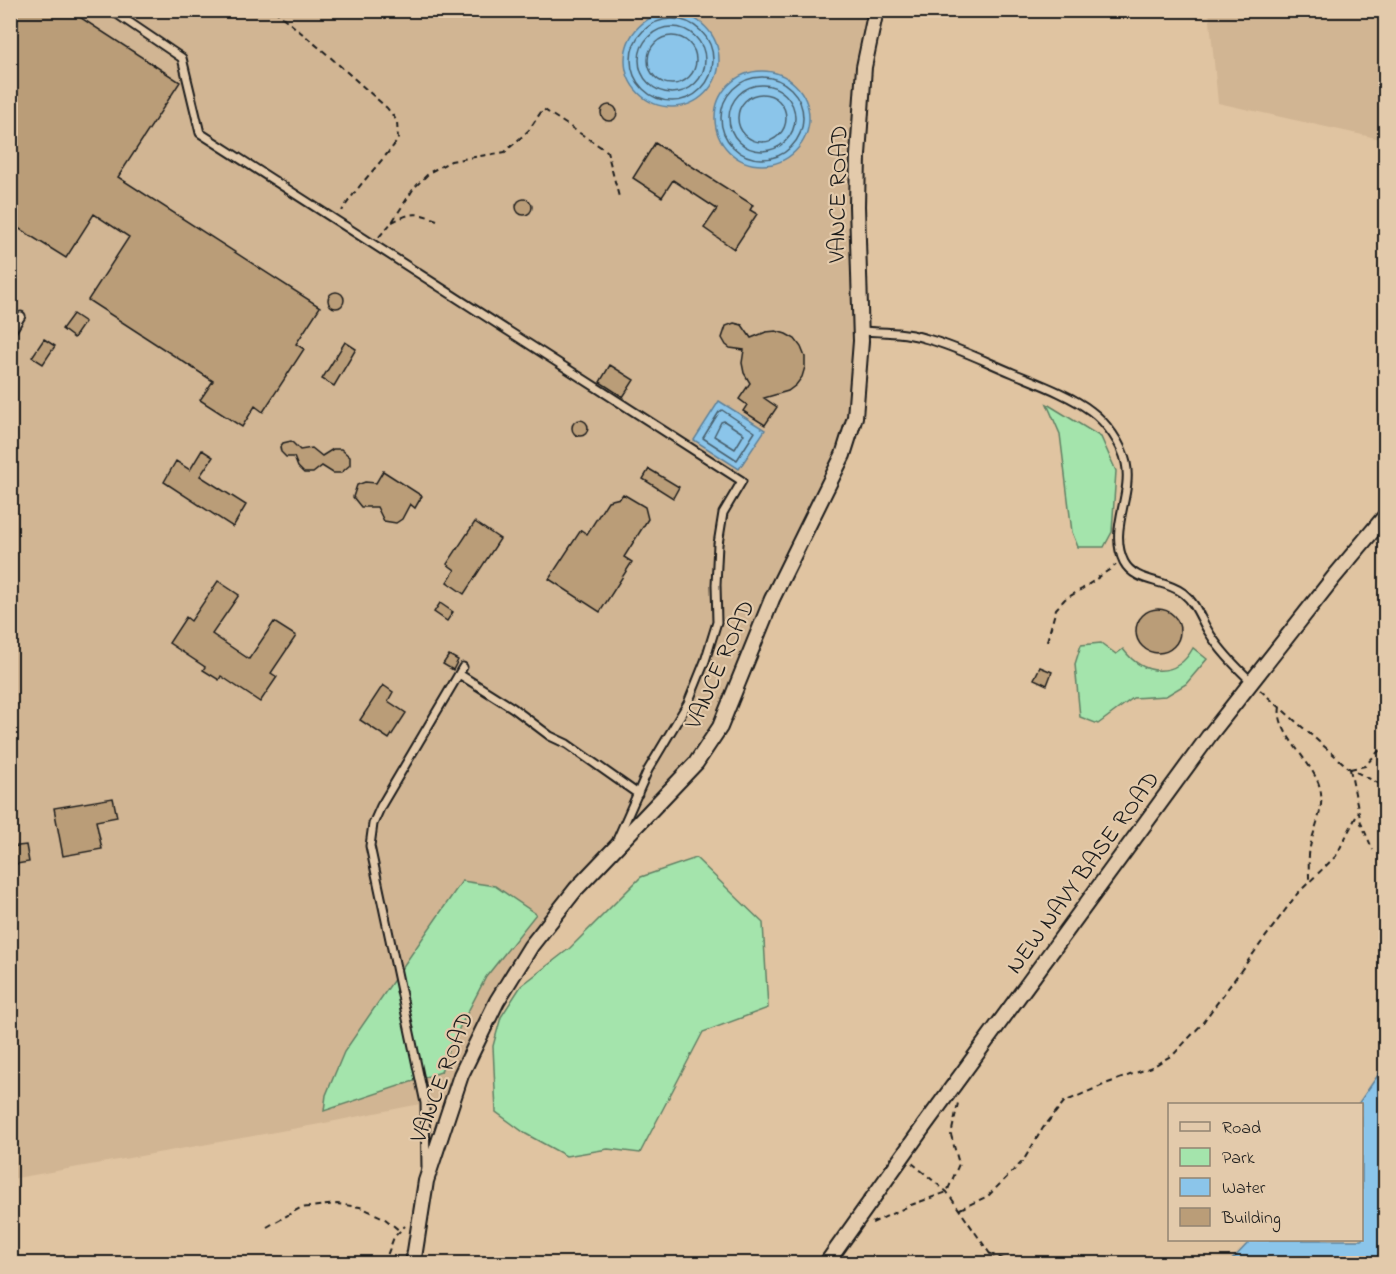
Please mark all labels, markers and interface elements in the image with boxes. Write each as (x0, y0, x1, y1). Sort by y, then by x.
street label: VANCE ROAD (821, 125, 858, 264)
street label: VANCE ROAD (677, 595, 765, 736)
street label: NEW NAVY BASE ROAD (998, 765, 1170, 982)
street label: VANCE ROAD (402, 1007, 484, 1149)
legend (1168, 1103, 1363, 1241)
text: Road (1222, 1116, 1261, 1142)
text: Park (1222, 1146, 1255, 1172)
text: Water (1222, 1176, 1266, 1202)
text: Building (1221, 1206, 1281, 1233)

